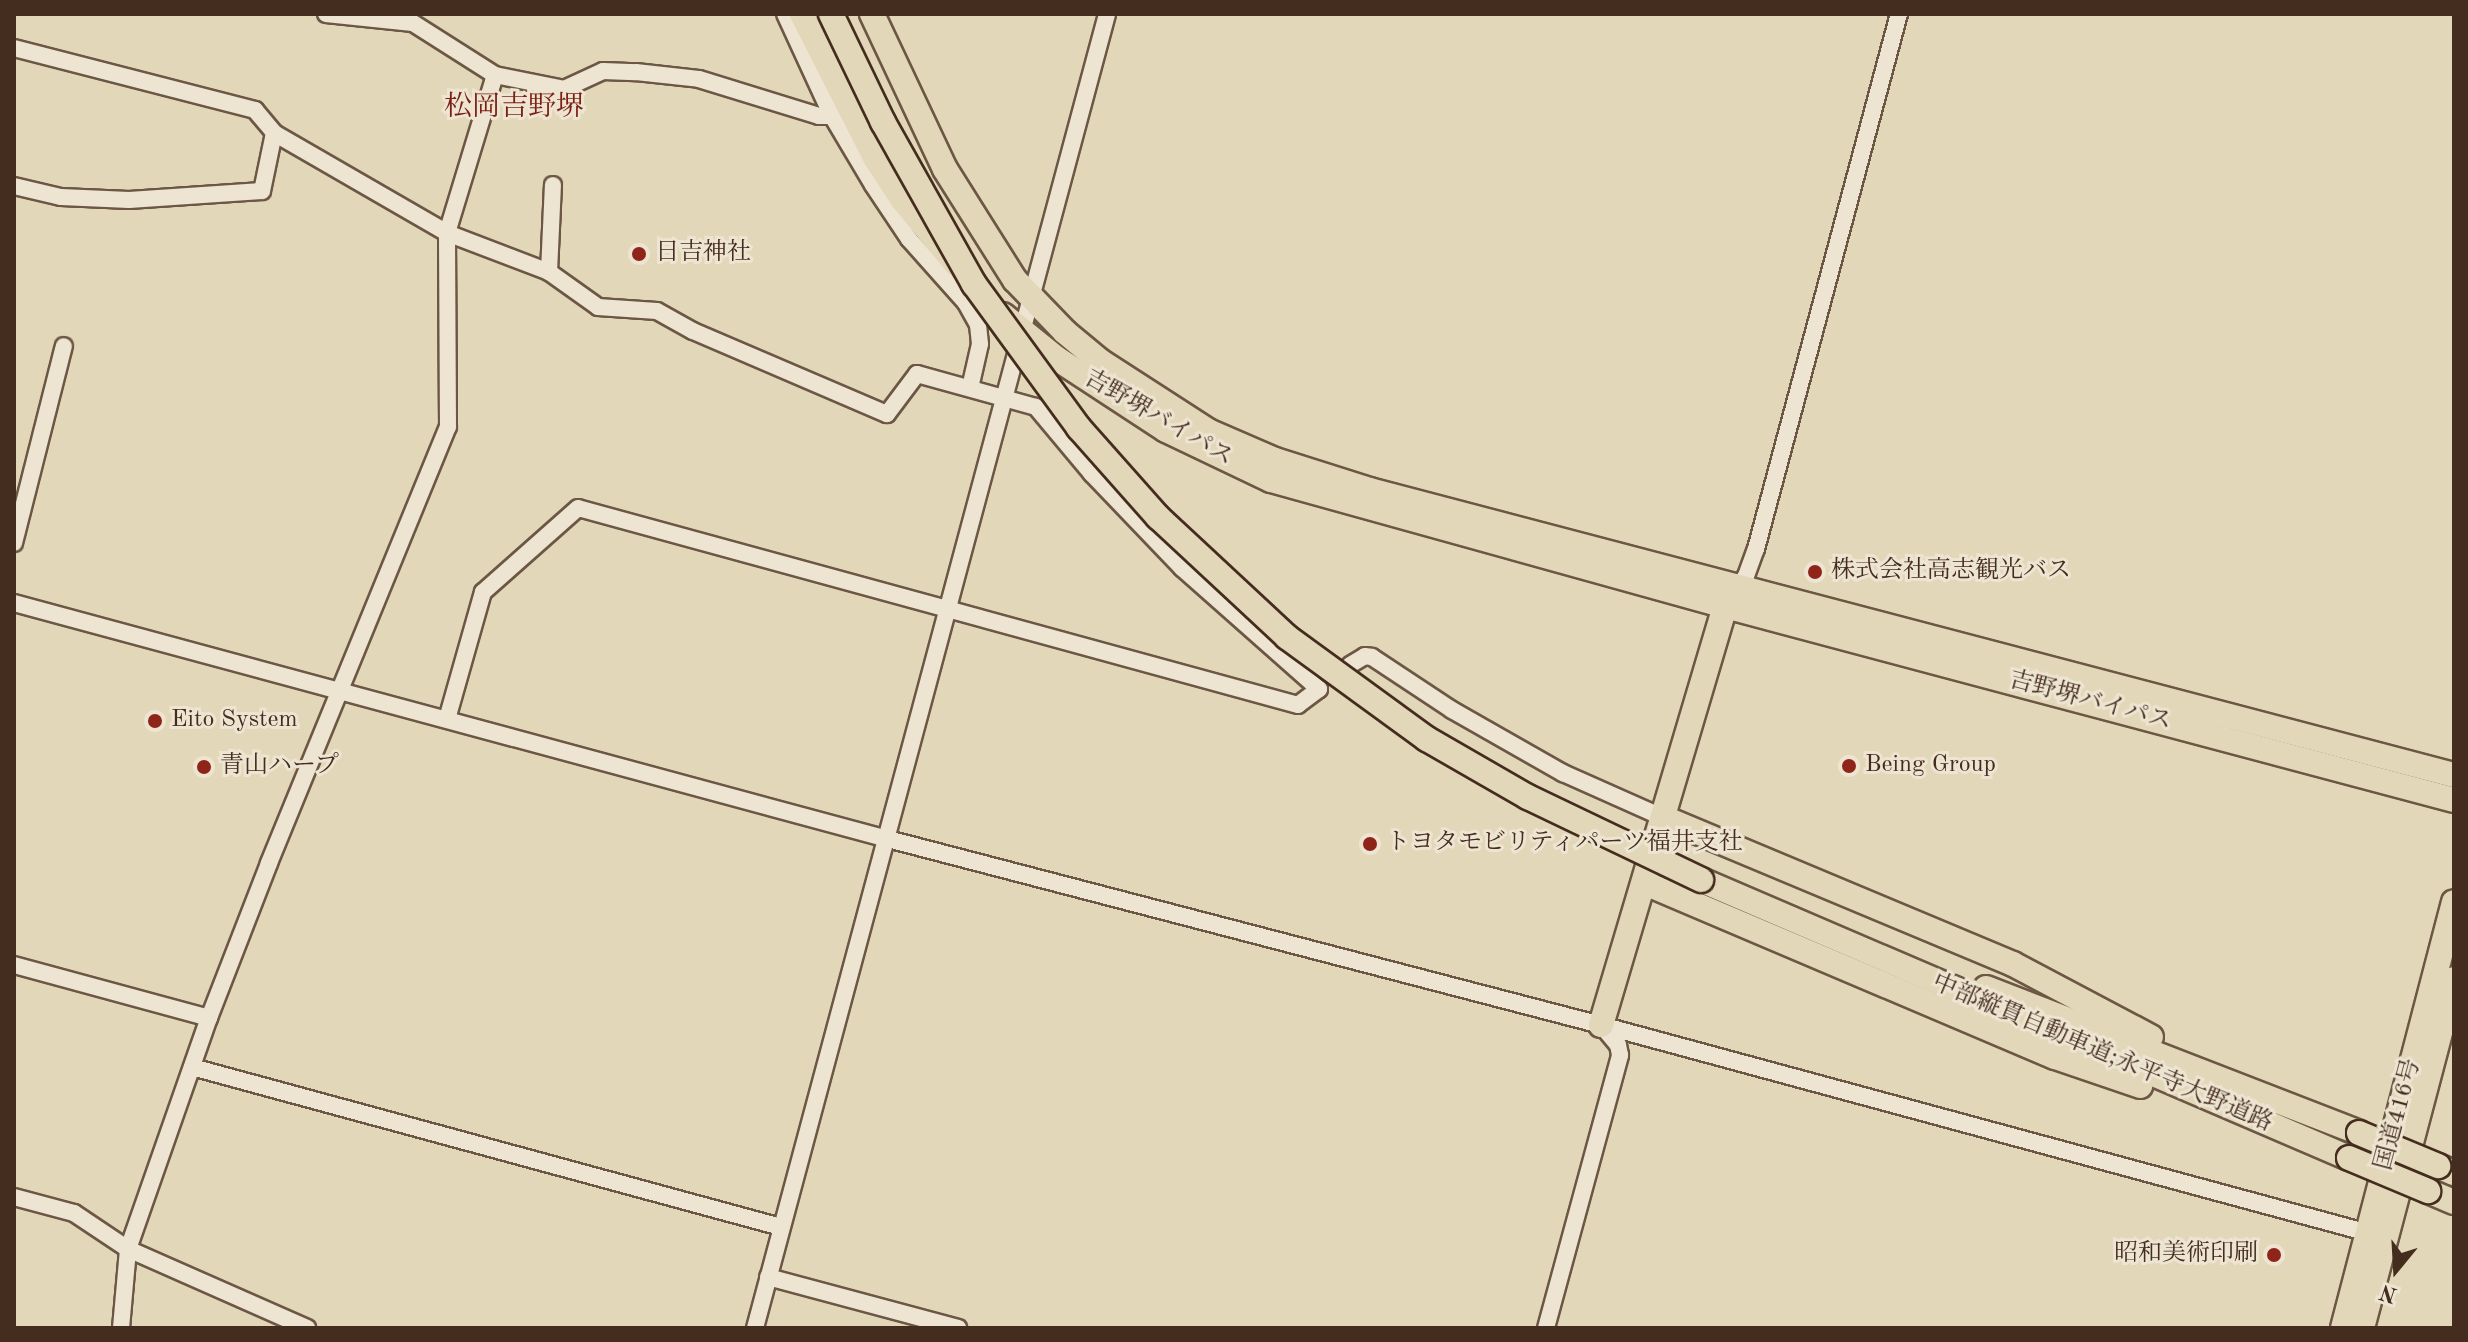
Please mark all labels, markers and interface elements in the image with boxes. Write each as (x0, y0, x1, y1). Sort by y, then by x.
district label: 松岡吉野堺 (444, 91, 584, 125)
place label: 日吉神社 (655, 240, 751, 268)
marker: 日吉神社 (630, 245, 648, 263)
street label: 吉野堺バイパス (1078, 365, 1238, 473)
place label: 株式会社高志観光バス (1831, 558, 2071, 586)
marker: 株式会社高志観光バス (1806, 563, 1824, 581)
street label: 吉野堺バイパス (2005, 666, 2175, 738)
place label: Eito System (171, 707, 298, 735)
marker: Eito System (146, 712, 164, 730)
place label: Being Group (1865, 752, 1996, 780)
place label: 青山ハープ (220, 753, 340, 781)
marker: Being Group (1840, 757, 1858, 775)
marker: 青山ハープ (195, 758, 213, 776)
place label: トヨタモビリティパーツ福井支社 (1386, 830, 1746, 858)
marker: トヨタモビリティパーツ福井支社 (1361, 835, 1379, 853)
street label: 中部縦貫自動車道;永平寺大野道路 (1928, 969, 2276, 1139)
street label: 国道416号 (2370, 1056, 2428, 1174)
north arrow (2356, 1230, 2436, 1310)
place label: 昭和美術印刷 (2114, 1241, 2258, 1269)
marker: 昭和美術印刷 (2265, 1246, 2283, 1264)
text: N (2377, 1280, 2400, 1306)

